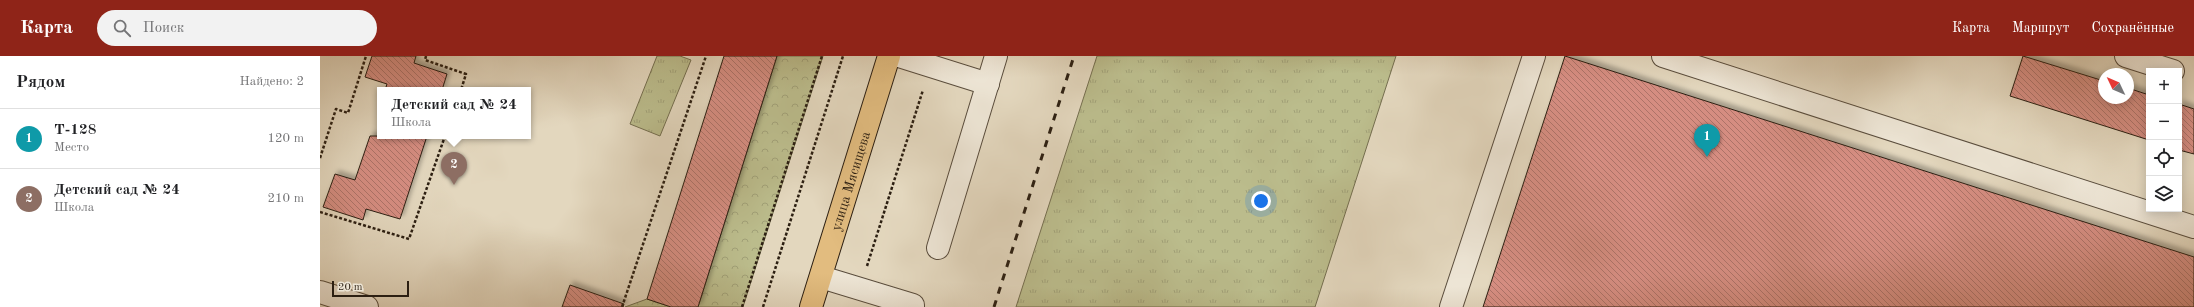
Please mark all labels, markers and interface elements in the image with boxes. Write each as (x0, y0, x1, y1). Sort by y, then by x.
search box (97, 10, 377, 46)
icon: search (111, 17, 133, 39)
text: Карта (20, 19, 73, 38)
text: Поиск (143, 21, 184, 36)
text: Карта (1952, 21, 1990, 35)
text: Маршрут (2012, 21, 2069, 35)
text: Сохранённые (2091, 21, 2174, 35)
north arrow (2098, 68, 2134, 104)
map controls (2146, 68, 2182, 212)
button: + (2146, 68, 2182, 104)
text: Рядом (16, 74, 65, 91)
text: Найдено: 2 (240, 75, 304, 88)
popup (377, 87, 531, 139)
text: Детский сад № 24 (391, 98, 517, 113)
button: − (2146, 104, 2182, 140)
text: Школа (391, 116, 431, 129)
text: Т-128 (54, 123, 96, 138)
pin: 1 (1694, 124, 1720, 157)
street label: улица Мясищева (829, 130, 873, 233)
text: 1 (25, 132, 33, 145)
text: 120 m (267, 132, 304, 145)
button: locate (2146, 140, 2182, 176)
text: Место (54, 141, 89, 154)
pin: 2 (441, 152, 467, 185)
button: layers (2146, 176, 2182, 212)
text: Детский сад № 24 (54, 183, 180, 198)
your location (1251, 191, 1271, 211)
text: 2 (25, 192, 33, 205)
text: 210 m (267, 192, 304, 205)
text: Школа (54, 201, 94, 214)
scale bar (332, 279, 409, 298)
text: 20 m (338, 282, 363, 293)

